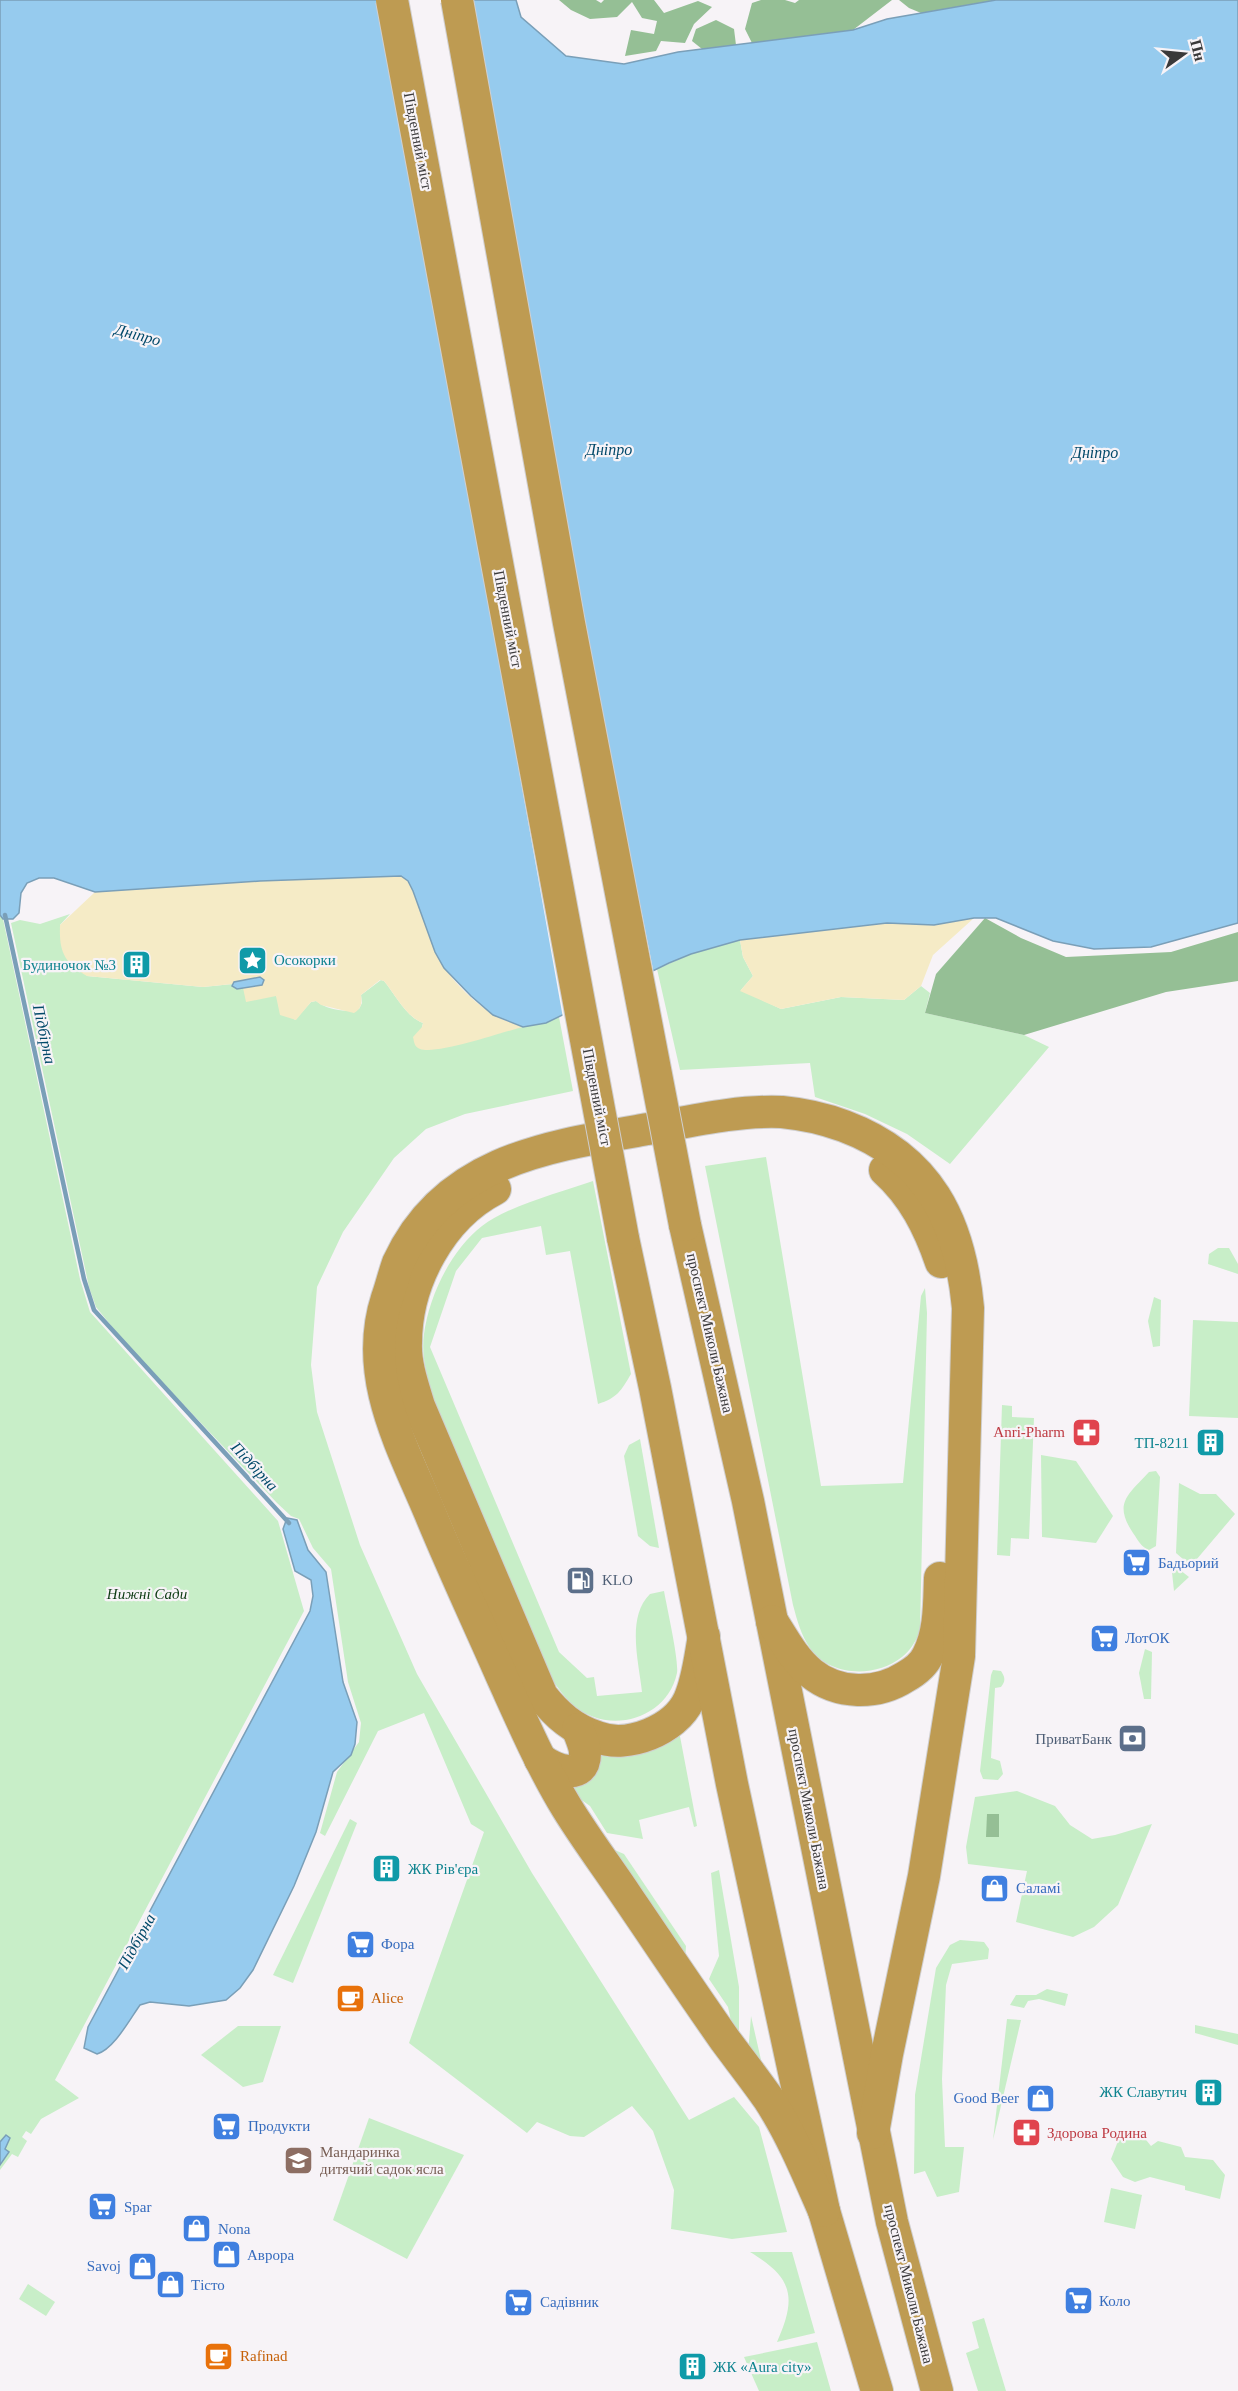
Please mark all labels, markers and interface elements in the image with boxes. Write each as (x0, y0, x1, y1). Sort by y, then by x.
north arrow (1154, 24, 1214, 84)
text: Пн (1187, 38, 1209, 63)
street label: Південний міст (401, 91, 435, 191)
water label: Дніпро (111, 320, 163, 350)
water label: Дніпро (584, 441, 632, 459)
water label: Дніпро (1070, 444, 1118, 462)
street label: Південний міст (491, 569, 525, 669)
place icon: Осокорки (237, 944, 269, 976)
building icon: Будиночок №3 (121, 949, 153, 981)
place label: Осокорки (274, 952, 336, 968)
place label: Будиночок №3 (23, 957, 116, 973)
water label: Підбірна (29, 1002, 59, 1066)
street label: Південний міст (580, 1047, 614, 1147)
street label: проспект Миколи Бажана (684, 1252, 736, 1415)
pharmacy icon: Anri-Pharm (1070, 1416, 1102, 1448)
place label: Anri-Pharm (993, 1424, 1065, 1440)
building icon: ТП-8211 (1194, 1427, 1226, 1459)
place label: ТП-8211 (1135, 1435, 1189, 1451)
water label: Підбірна (226, 1438, 281, 1495)
supermarket icon: Бадьорий (1121, 1547, 1153, 1579)
place label: Бадьорий (1158, 1555, 1219, 1571)
fuel station icon: KLO (565, 1564, 597, 1596)
place label: KLO (602, 1572, 633, 1588)
park label: Нижні Сади (106, 1586, 187, 1602)
supermarket icon: ЛотОК (1088, 1622, 1120, 1654)
place label: ЛотОК (1125, 1630, 1170, 1646)
bank icon: ПриватБанк (1117, 1723, 1149, 1755)
street label: проспект Миколи Бажана (786, 1727, 833, 1891)
place label: ПриватБанк (1035, 1731, 1113, 1747)
building icon: ЖК Рів'єра (371, 1853, 403, 1885)
place label: ЖК Рів'єра (408, 1861, 478, 1877)
shop icon: Саламі (979, 1872, 1011, 1904)
place label: Саламі (1016, 1880, 1061, 1896)
water label: Підбірна (114, 1911, 159, 1973)
supermarket icon: Фора (344, 1928, 376, 1960)
place label: Фора (381, 1936, 415, 1952)
cafe icon: Alice (334, 1982, 366, 2014)
place label: Alice (371, 1990, 404, 2006)
building icon: ЖК Славутич (1192, 2076, 1224, 2108)
shop icon: Good Beer (1024, 2082, 1056, 2114)
place label: ЖК Славутич (1099, 2084, 1187, 2100)
place label: Good Beer (954, 2090, 1019, 2106)
supermarket icon: Продукти (211, 2110, 243, 2142)
pharmacy icon: Здорова Родина (1010, 2117, 1042, 2149)
place label: Продукти (248, 2118, 310, 2134)
place label: Здорова Родина (1047, 2125, 1147, 2141)
place label: Мандаринка дитячий садок ясла (320, 2144, 444, 2177)
school or university icon: Мандаринка дитячий садок ясла (283, 2145, 315, 2177)
supermarket icon: Spar (87, 2191, 119, 2223)
place label: Spar (124, 2199, 152, 2215)
street label: проспект Миколи Бажана (881, 2203, 937, 2366)
shop icon: Nona (181, 2213, 213, 2245)
place label: Nona (218, 2221, 251, 2237)
shop icon: Аврора (210, 2239, 242, 2271)
place label: Аврора (247, 2247, 294, 2263)
shop icon: Savoj (126, 2250, 158, 2282)
place label: Savoj (87, 2258, 121, 2274)
shop icon: Тісто (154, 2269, 186, 2301)
place label: Тісто (191, 2277, 225, 2293)
supermarket icon: Коло (1062, 2285, 1094, 2317)
supermarket icon: Садівник (503, 2286, 535, 2318)
place label: Коло (1099, 2293, 1131, 2309)
place label: Садівник (540, 2294, 600, 2310)
cafe icon: Rafinad (203, 2340, 235, 2372)
place label: Rafinad (240, 2348, 288, 2364)
building icon: ЖК «Aura city» (676, 2351, 708, 2383)
place label: ЖК «Aura city» (713, 2359, 811, 2375)

